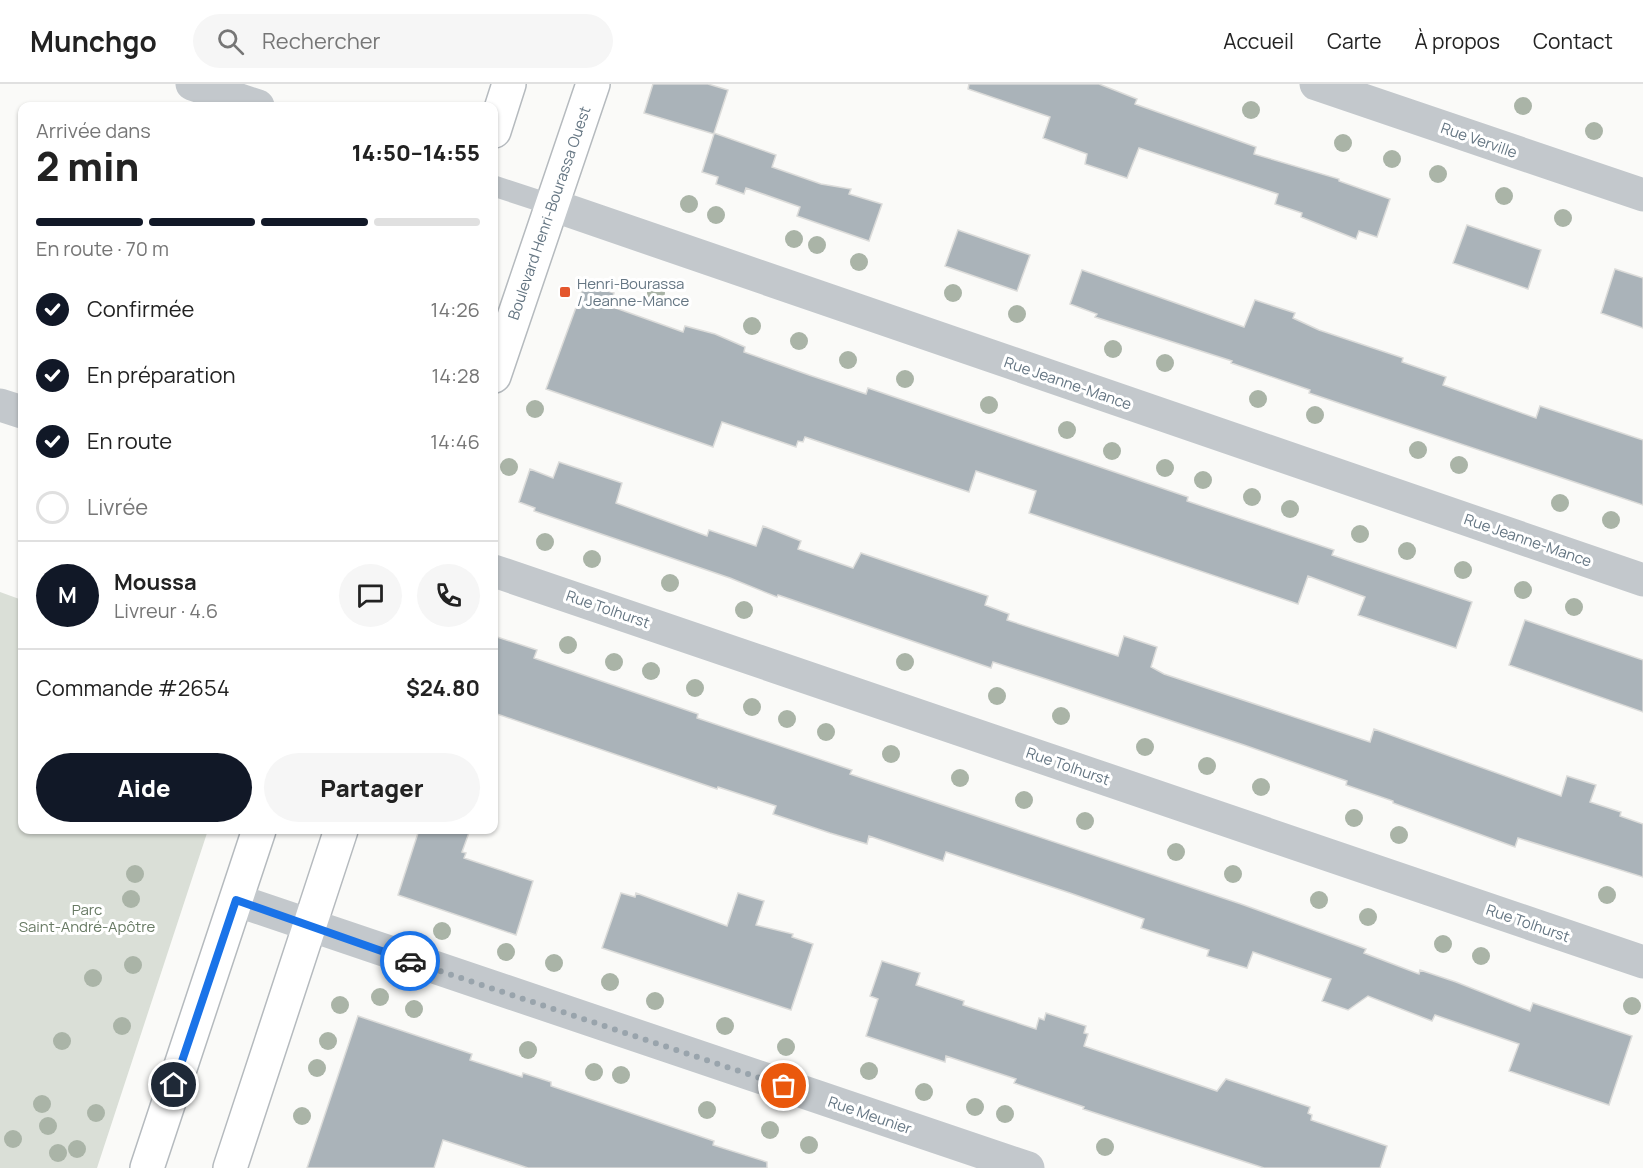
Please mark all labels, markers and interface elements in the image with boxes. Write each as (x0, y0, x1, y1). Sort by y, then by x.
search box (193, 14, 613, 68)
text: Munchgo (30, 22, 157, 60)
icon: search (214, 25, 247, 58)
text: Rechercher (262, 26, 381, 56)
text: Accueil (1223, 27, 1294, 55)
text: Carte (1327, 27, 1381, 55)
text: À propos (1414, 27, 1500, 55)
text: Contact (1533, 27, 1613, 55)
street label: Boulevard Henri-Bourassa Ouest (503, 103, 595, 323)
text: Arrivée dans (36, 117, 151, 144)
street label: Rue Verville (1438, 117, 1520, 163)
text: 14:50–14:55 (352, 138, 480, 168)
text: 2 min (36, 139, 139, 193)
text: En route · 70 m (36, 235, 169, 262)
place label: Henri-Bourassa / Jeanne-Mance (577, 273, 689, 311)
marker: Henri-Bourassa / Jeanne-Mance (558, 285, 572, 299)
icon: check (36, 293, 69, 326)
text: Confirmée (87, 294, 194, 324)
text: 14:26 (431, 296, 480, 323)
street label: Rue Jeanne-Mance (1001, 351, 1135, 415)
icon: check (36, 359, 69, 392)
text: En préparation (87, 360, 235, 390)
text: 14:28 (431, 362, 480, 389)
icon: check (36, 425, 69, 458)
text: En route (87, 426, 172, 456)
text: 14:46 (430, 428, 480, 455)
text: Livrée (87, 492, 148, 522)
street label: Rue Jeanne-Mance (1461, 508, 1595, 572)
button: chat (339, 564, 402, 627)
button: phone (417, 564, 480, 627)
text: Moussa (114, 567, 197, 597)
text: M (58, 580, 77, 610)
street label: Rue Tolhurst (563, 585, 653, 633)
text: Livreur · 4.6 (114, 597, 218, 624)
text: Commande #2654 (36, 673, 230, 703)
text: $24.80 (406, 673, 480, 703)
street label: Rue Tolhurst (1023, 742, 1113, 790)
button: Aide (36, 753, 252, 822)
button: Partager (264, 753, 480, 822)
park label: Parc Saint-André-Apôtre (19, 899, 156, 937)
street label: Rue Tolhurst (1483, 899, 1573, 947)
courier (380, 931, 440, 991)
icon: car (394, 945, 427, 978)
pin (148, 1059, 199, 1110)
pin (758, 1060, 809, 1111)
icon: home (157, 1068, 190, 1101)
icon: bag (767, 1069, 800, 1102)
street label: Rue Meunier (825, 1091, 915, 1139)

